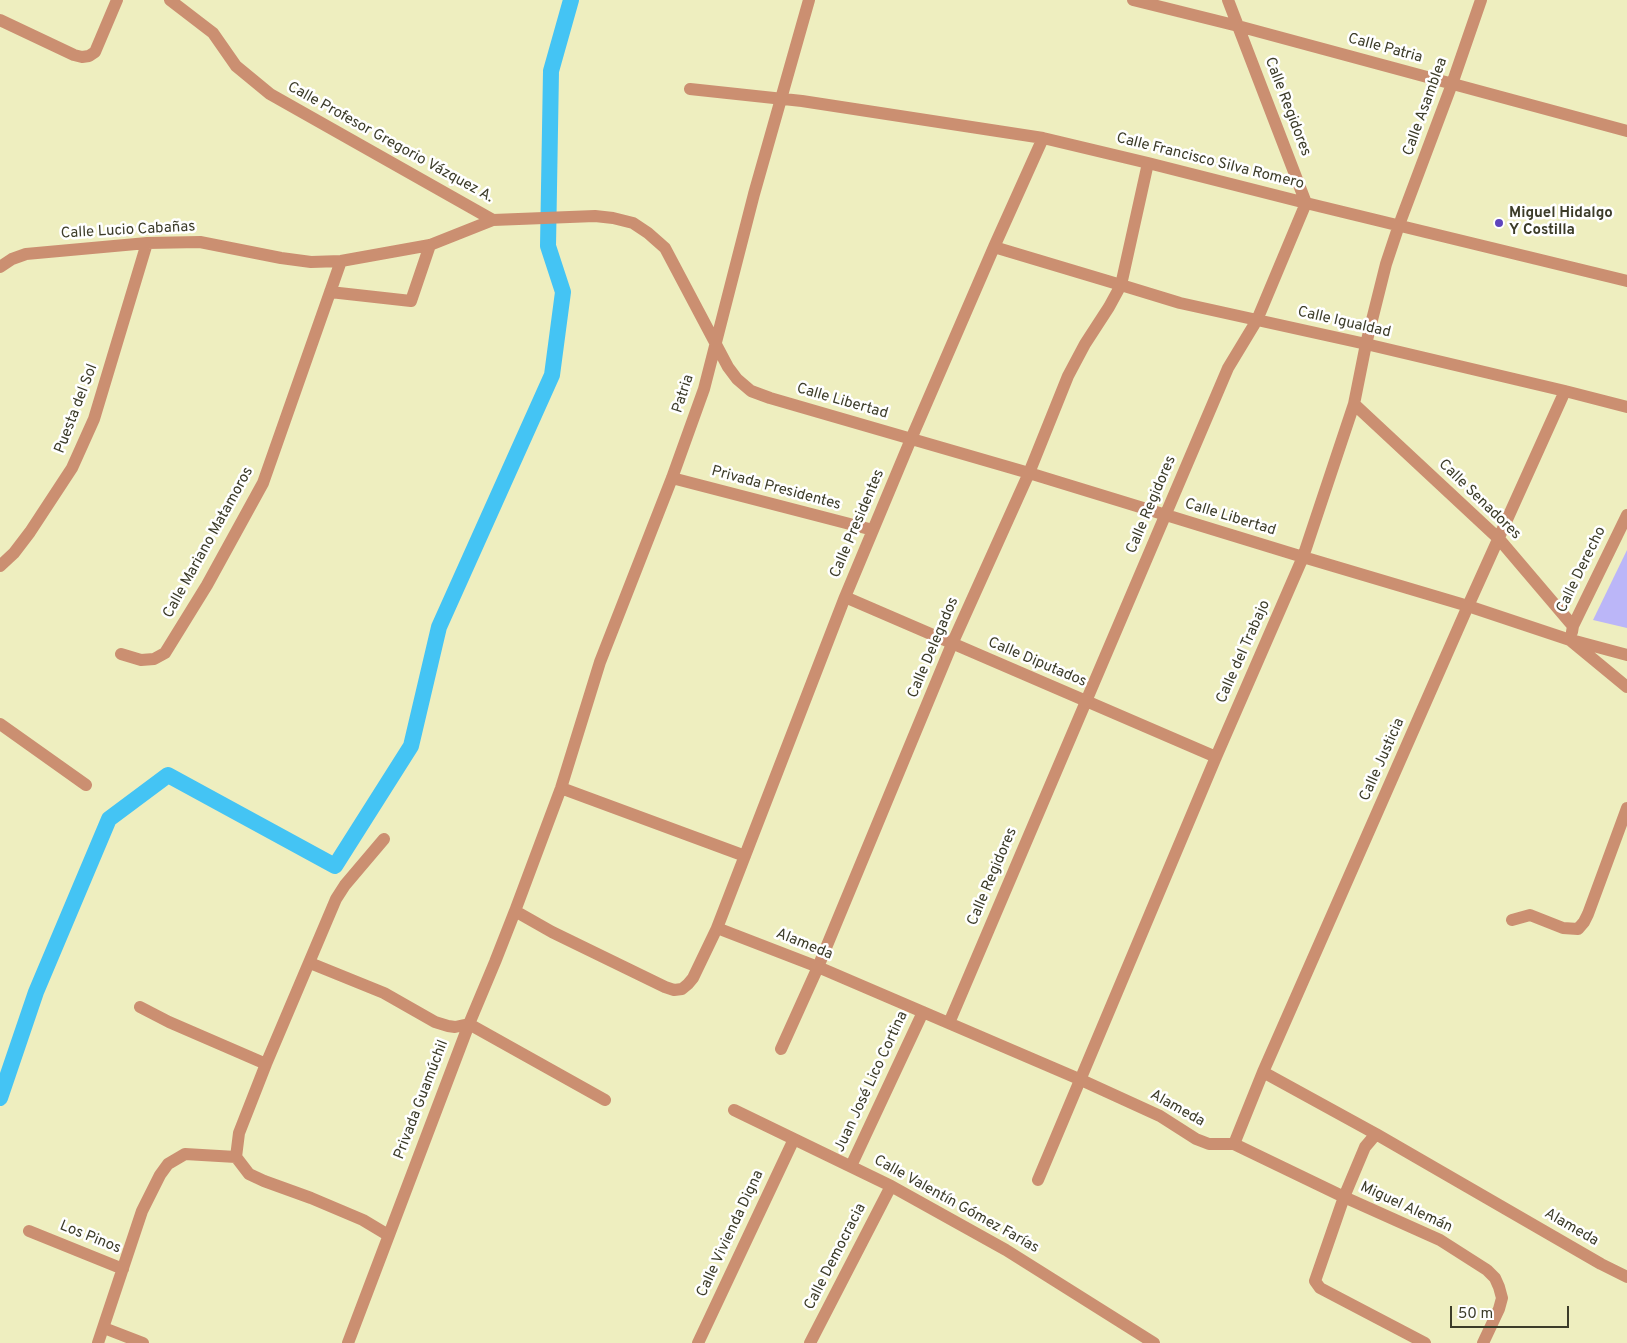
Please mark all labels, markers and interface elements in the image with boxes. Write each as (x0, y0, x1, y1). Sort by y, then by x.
street label: Calle Patria (1346, 30, 1424, 68)
street label: Calle Regidores (1260, 55, 1314, 159)
street label: Calle Asamblea (1400, 55, 1452, 159)
street label: Calle Profesor Gregorio Vázquez A. (284, 79, 496, 207)
street label: Calle Francisco Silva Romero (1114, 130, 1306, 194)
place label: Miguel Hidalgo Y Costilla (1509, 205, 1613, 240)
marker: Miguel Hidalgo Y Costilla (1493, 217, 1505, 229)
street label: Calle Lucio Cabañas (60, 218, 196, 244)
street label: Calle Igualdad (1296, 304, 1392, 342)
street label: Puesta del Sol (52, 362, 102, 456)
street label: Patria (669, 373, 699, 415)
street label: Calle Libertad (794, 380, 890, 424)
street label: Calle Regidores (1123, 453, 1181, 557)
street label: Calle Senadores (1434, 456, 1524, 544)
street label: Privada Presidentes (709, 463, 843, 515)
street label: Calle Mariano Matamoros (160, 464, 258, 622)
street label: Calle Presidentes (827, 467, 889, 581)
street label: Calle Libertad (1182, 496, 1278, 540)
street label: Calle Derecho (1553, 524, 1611, 616)
street label: Calle Delegados (905, 595, 963, 701)
street label: Calle del Trabajo (1213, 598, 1275, 706)
street label: Calle Diputados (985, 634, 1089, 692)
street label: Calle Justicia (1357, 716, 1409, 804)
street label: Calle Regidores (964, 825, 1022, 929)
street label: Alameda (773, 925, 835, 965)
street label: Juan José Lico Cortina (831, 1009, 913, 1155)
street label: Privada Guamúchil (391, 1038, 453, 1162)
street label: Alameda (1146, 1087, 1208, 1131)
street label: Calle Valentín Gómez Farías (870, 1152, 1042, 1258)
street label: Calle Vivienda Digna (694, 1168, 768, 1300)
street label: Miguel Alemán (1357, 1179, 1455, 1237)
street label: Calle Democracia (801, 1201, 871, 1313)
street label: Alameda (1541, 1205, 1601, 1251)
street label: Los Pinos (57, 1218, 123, 1258)
scale bar (1452, 1296, 1571, 1328)
text: 50 m (1458, 1305, 1493, 1324)

